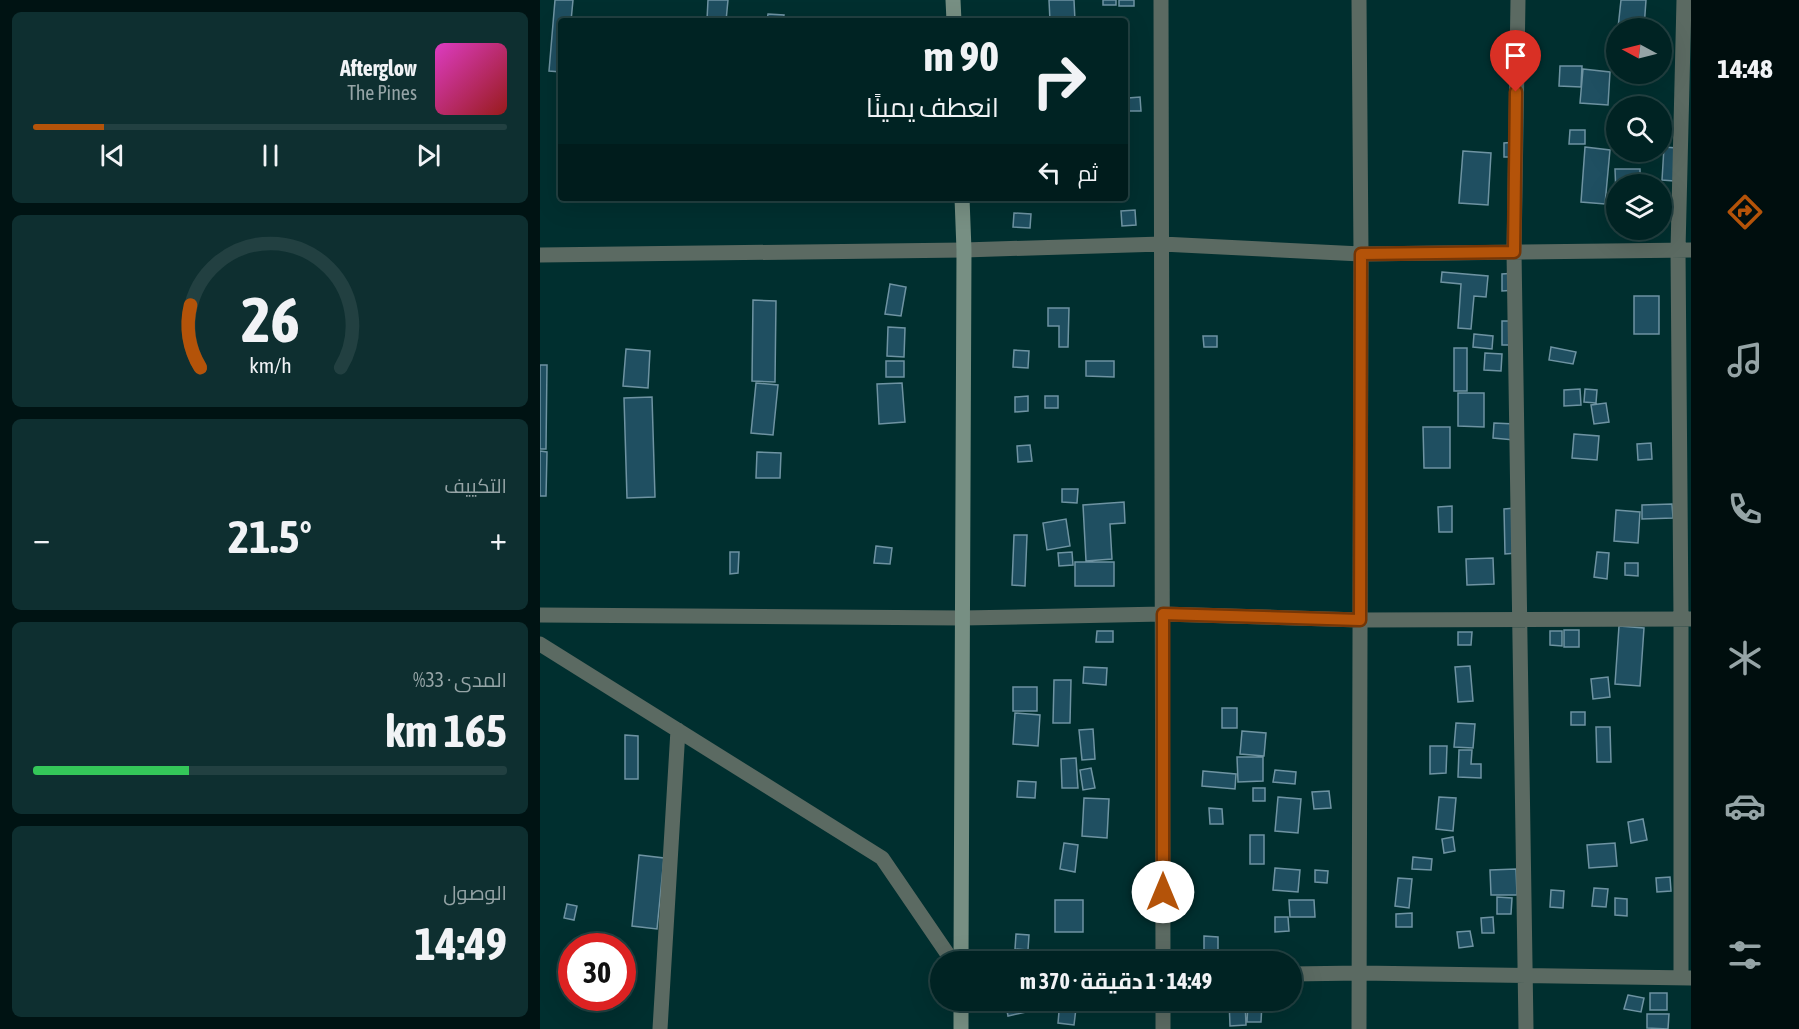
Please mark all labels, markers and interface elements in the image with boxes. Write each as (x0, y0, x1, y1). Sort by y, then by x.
north arrow (1606, 18, 1672, 84)
map controls (1606, 18, 1672, 240)
pin (1490, 30, 1541, 92)
text: 90 m (924, 32, 999, 80)
icon: arrive (1499, 39, 1532, 72)
icon: right (1020, 42, 1098, 120)
text: 14:48 (1717, 53, 1773, 84)
text: Afterglow (340, 55, 417, 81)
text: The Pines (347, 81, 417, 104)
text: انعطف يمينًا (866, 92, 999, 123)
button: search (1606, 96, 1672, 162)
icon: previous (96, 139, 129, 172)
icon: pause (254, 139, 287, 172)
icon: next (412, 139, 445, 172)
icon: left (1033, 156, 1066, 189)
text: ثم (1078, 160, 1098, 186)
button: layers (1606, 174, 1672, 240)
icon: directions (1724, 191, 1766, 233)
text: 26 (241, 284, 299, 355)
icon: music (1724, 339, 1766, 381)
text: km/h (249, 354, 291, 379)
text: التكييف (444, 474, 507, 497)
icon: phone (1724, 488, 1766, 530)
text: 21.5° (228, 511, 312, 563)
text: − (33, 519, 50, 557)
text: + (490, 519, 507, 557)
icon: climate (1724, 637, 1766, 679)
text: المدى · 33% (413, 668, 507, 691)
text: 165 km (385, 705, 507, 757)
icon: car (1724, 785, 1766, 827)
position arrow (1131, 860, 1195, 924)
text: الوصول (443, 881, 507, 904)
text: 14:49 (414, 918, 507, 970)
speed limit sign: 30 (558, 933, 636, 1011)
icon: filters (1724, 934, 1766, 976)
text: 14:49 · 1 دقيقة · 370 m (1020, 968, 1212, 994)

